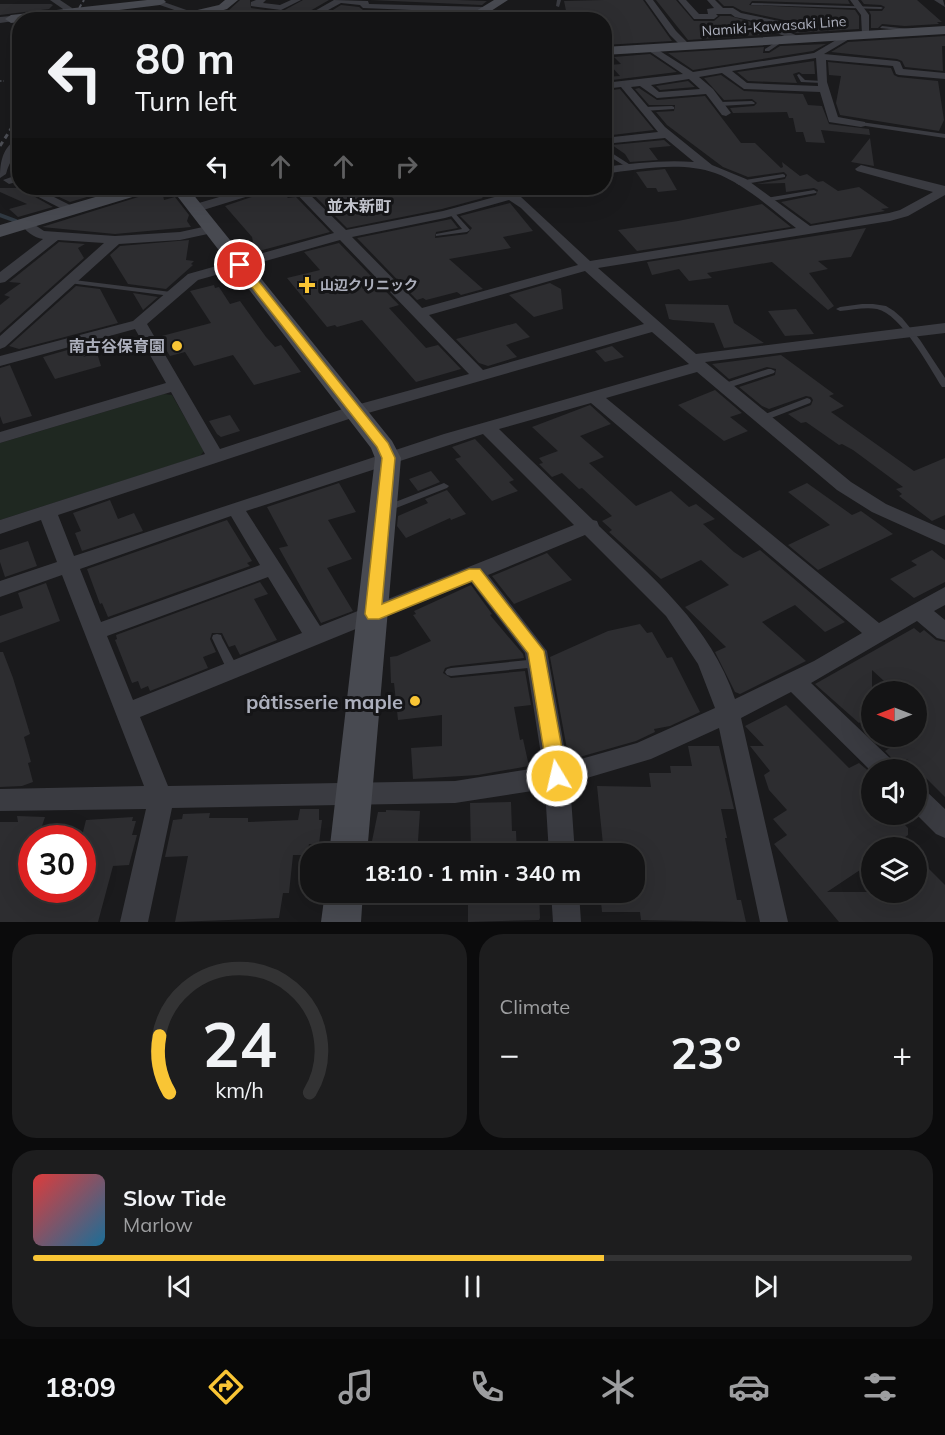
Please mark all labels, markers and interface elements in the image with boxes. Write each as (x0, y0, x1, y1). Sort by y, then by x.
street label: Namiki-Kawasaki Line (701, 12, 847, 40)
text: 80 m (135, 32, 235, 85)
icon: left (36, 36, 114, 114)
text: Turn left (135, 84, 237, 118)
icon: left (201, 150, 234, 183)
icon: ahead (264, 150, 297, 183)
icon: ahead (327, 150, 360, 183)
icon: right (390, 150, 423, 183)
district label: 並木新町 (327, 196, 391, 216)
pin (214, 239, 265, 290)
icon: arrive (223, 248, 256, 281)
marker: 山辺クリニック (298, 276, 316, 294)
place label: 山辺クリニック (320, 276, 418, 294)
place label: 南古谷保育園 (69, 336, 165, 356)
marker: 南古谷保育園 (170, 339, 184, 353)
north arrow (861, 681, 927, 747)
map controls (861, 681, 927, 903)
place label: pâtisserie maple (246, 689, 403, 714)
marker: pâtisserie maple (408, 694, 422, 708)
position arrow (525, 744, 589, 808)
button: sound (861, 759, 927, 825)
speed limit sign: 30 (18, 825, 96, 903)
button: layers (861, 837, 927, 903)
text: 18:10 · 1 min · 340 m (364, 859, 581, 887)
text: Climate (500, 994, 570, 1019)
text: 24 (202, 1004, 277, 1083)
text: 23° (670, 1024, 741, 1080)
text: − (500, 1033, 519, 1074)
text: + (892, 1033, 912, 1074)
text: km/h (215, 1076, 263, 1103)
text: Slow Tide (123, 1184, 226, 1212)
text: Marlow (123, 1212, 193, 1237)
icon: previous (163, 1270, 196, 1303)
icon: pause (456, 1270, 489, 1303)
icon: next (749, 1270, 782, 1303)
icon: directions (205, 1366, 247, 1408)
icon: music (335, 1366, 377, 1408)
icon: phone (466, 1366, 508, 1408)
icon: climate (597, 1366, 639, 1408)
icon: car (728, 1366, 770, 1408)
icon: filters (859, 1366, 901, 1408)
text: 18:09 (44, 1370, 116, 1404)

